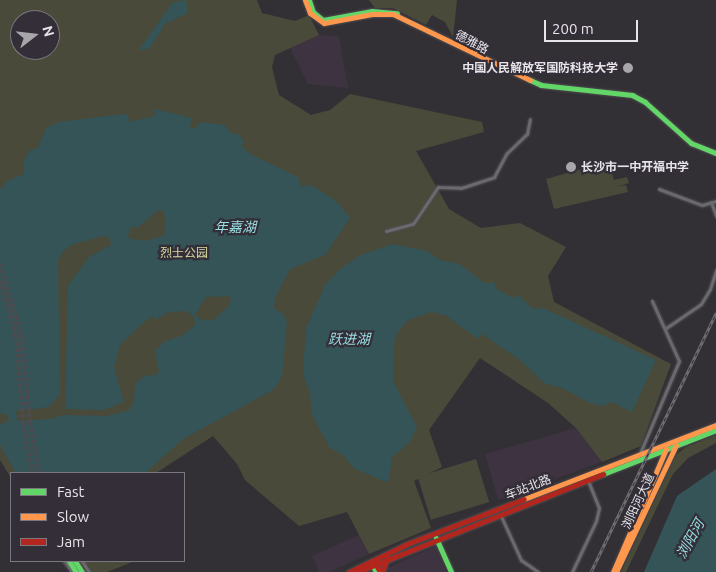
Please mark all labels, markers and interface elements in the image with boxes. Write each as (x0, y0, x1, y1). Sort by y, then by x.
north arrow (10, 10, 60, 60)
scale bar (546, 10, 640, 42)
text: 200 m (552, 20, 594, 37)
text: N (39, 24, 58, 38)
street label: 德雅路 (453, 27, 491, 57)
place label: 中国人民解放军国防科技大学 (462, 61, 618, 75)
marker: 中国人民解放军国防科技大学 (622, 62, 634, 74)
place label: 长沙市一中开福中学 (581, 160, 689, 174)
marker: 长沙市一中开福中学 (565, 161, 577, 173)
water label: 年嘉湖 (214, 219, 256, 235)
park label: 烈士公园 (160, 246, 208, 260)
water label: 跃进湖 (328, 331, 370, 347)
street label: 浏阳河大道 (619, 471, 657, 531)
legend (10, 472, 185, 562)
street label: 车站北路 (503, 472, 553, 502)
text: Fast (57, 483, 84, 500)
text: Slow (57, 508, 89, 525)
water label: 浏阳河 (672, 517, 708, 561)
text: Jam (57, 533, 85, 550)

